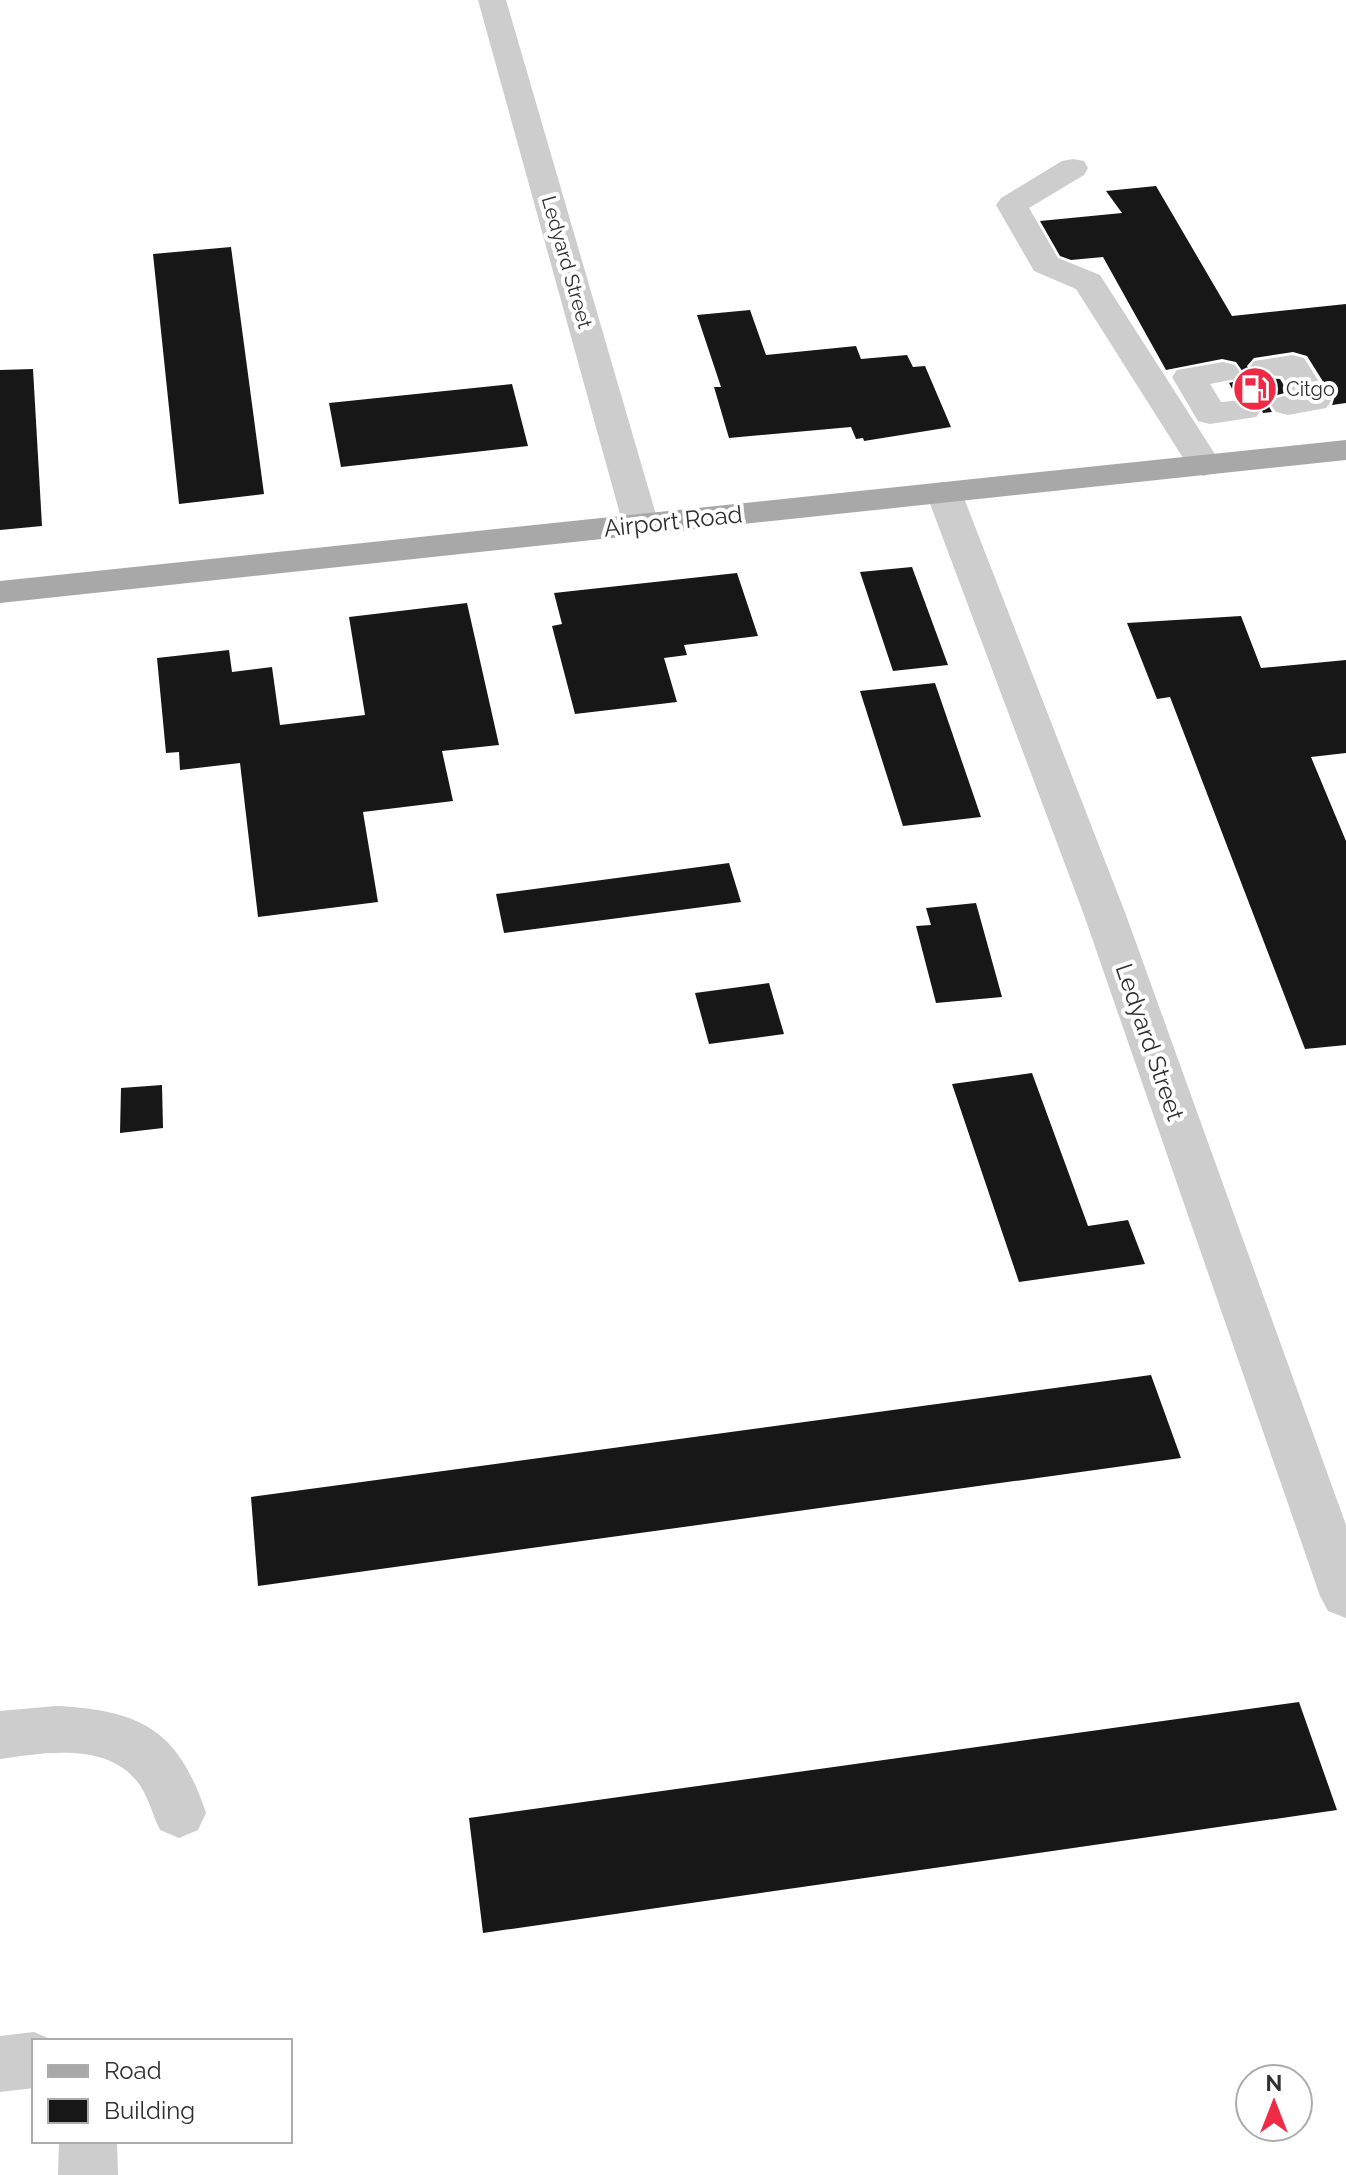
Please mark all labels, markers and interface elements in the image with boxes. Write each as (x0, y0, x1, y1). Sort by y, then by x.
street label: Ledyard Street (537, 193, 597, 331)
fuel station icon: Citgo (1231, 365, 1279, 413)
place label: Citgo (1286, 377, 1335, 401)
street label: Airport Road (602, 499, 744, 543)
street label: Ledyard Street (1110, 960, 1190, 1124)
legend (32, 2039, 292, 2143)
text: Road (104, 2056, 162, 2085)
north arrow (1234, 2063, 1314, 2143)
text: N (1266, 2070, 1282, 2096)
text: Building (104, 2096, 195, 2125)

